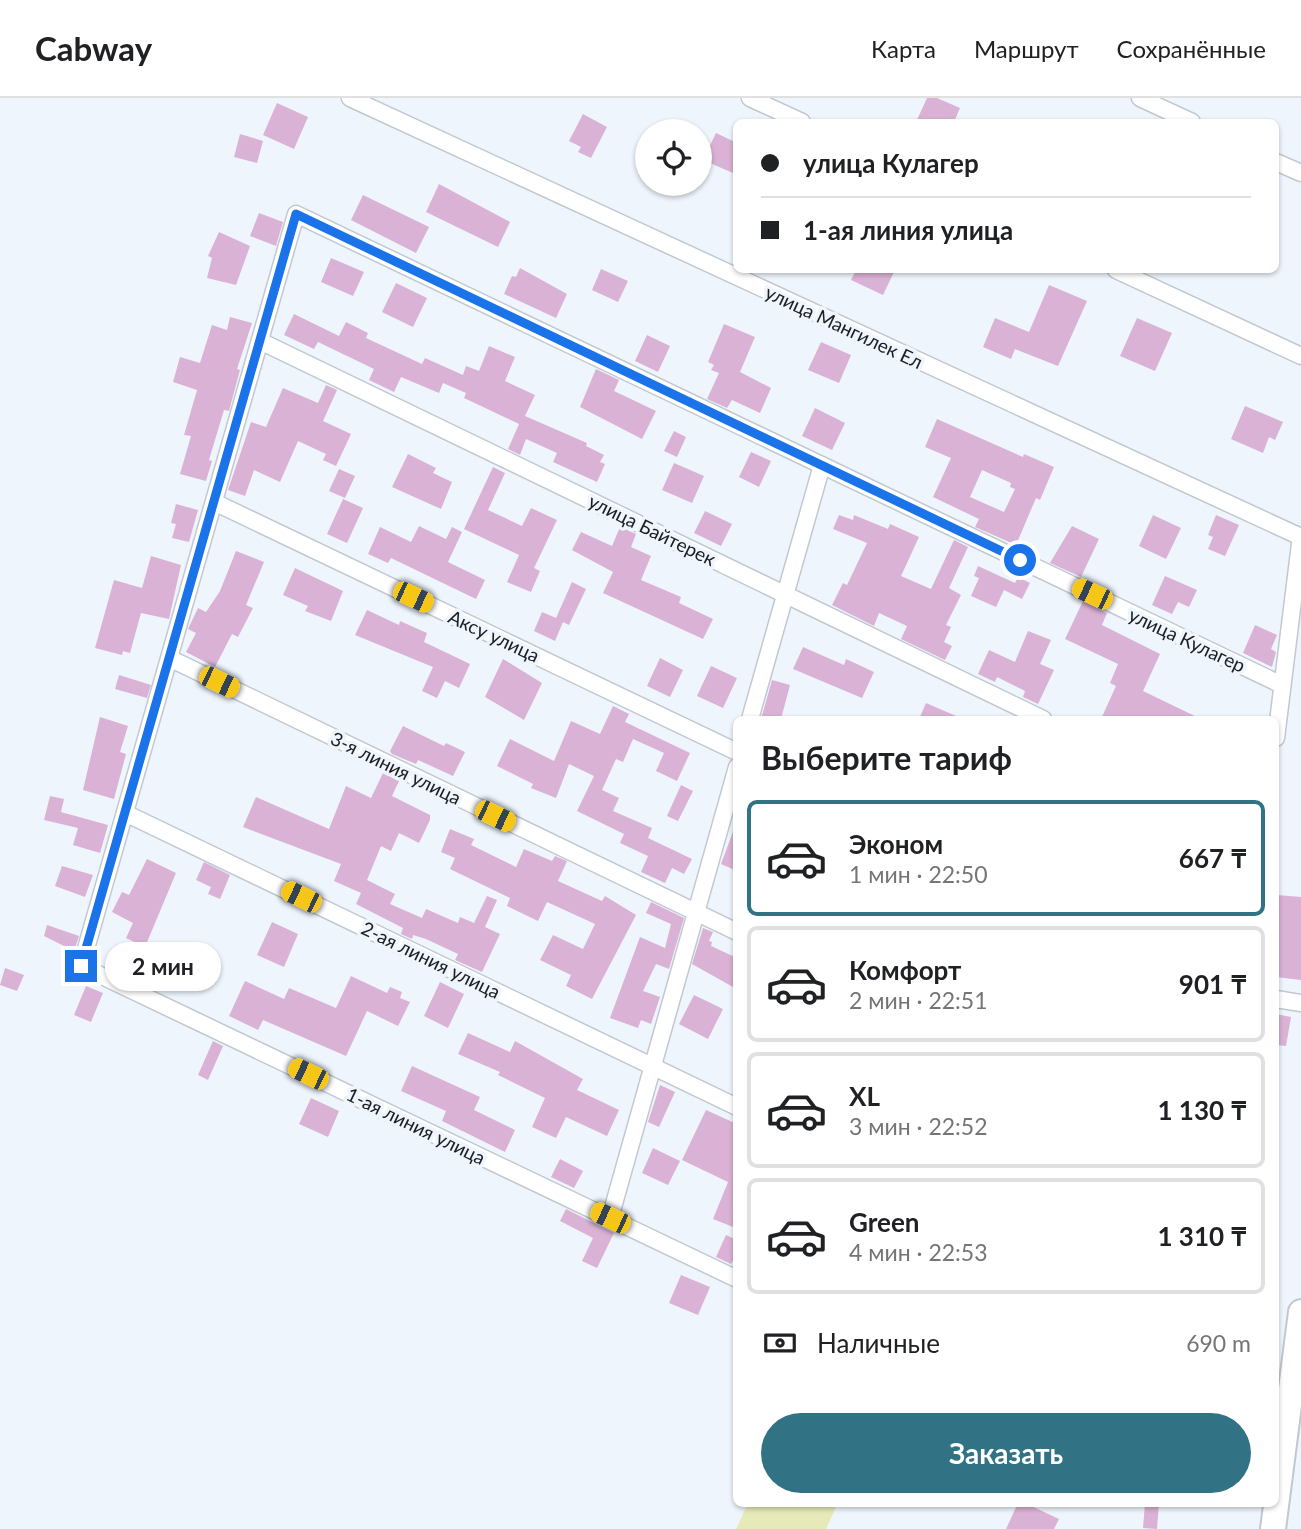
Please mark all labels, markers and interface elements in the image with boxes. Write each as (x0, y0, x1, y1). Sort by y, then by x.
text: Cabway (35, 28, 152, 68)
text: Карта (871, 34, 936, 63)
text: Маршрут (974, 34, 1079, 63)
text: Сохранённые (1117, 34, 1266, 63)
map controls (635, 119, 712, 196)
button: locate (635, 119, 712, 196)
text: улица Кулагер (803, 147, 979, 179)
text: 1-ая линия улица (803, 214, 1013, 246)
street label: улица Мангилек Ел (762, 280, 927, 373)
street label: улица Байтерек (585, 489, 720, 570)
route start (1004, 544, 1036, 576)
car (1069, 576, 1116, 612)
car (390, 579, 437, 615)
street label: улица Кулагер (1125, 602, 1249, 677)
street label: Аксу улица (445, 604, 543, 667)
car (196, 663, 243, 701)
street label: 3-я линия улица (327, 726, 465, 809)
text: Выберите тариф (761, 738, 1012, 777)
car (472, 797, 519, 835)
icon: car (765, 827, 828, 890)
text: Эконом (849, 828, 943, 860)
text: 667 ₸ (1179, 842, 1247, 874)
text: 1 мин · 22:50 (849, 860, 988, 888)
car (278, 878, 325, 916)
street label: 2-ая линия улица (358, 916, 504, 1003)
callout: 2 мин (106, 942, 221, 990)
route end (65, 950, 97, 982)
text: 2 мин (132, 952, 194, 980)
icon: car (765, 953, 828, 1016)
text: Комфорт (849, 954, 961, 986)
text: 901 ₸ (1179, 968, 1247, 1000)
text: 2 мин · 22:51 (849, 986, 988, 1014)
car (285, 1055, 332, 1093)
icon: car (765, 1079, 828, 1142)
text: XL (849, 1080, 880, 1112)
street label: 1-ая линия улица (343, 1082, 489, 1169)
text: 1 130 ₸ (1157, 1094, 1247, 1126)
text: 3 мин · 22:52 (849, 1112, 988, 1140)
car (587, 1200, 634, 1236)
icon: car (765, 1205, 828, 1268)
text: Green (849, 1206, 919, 1238)
text: 1 310 ₸ (1157, 1220, 1247, 1252)
text: 4 мин · 22:53 (849, 1238, 988, 1266)
icon: cash (761, 1324, 799, 1362)
text: Наличные (817, 1327, 940, 1359)
text: 690 m (1186, 1329, 1251, 1357)
button: Заказать (761, 1413, 1251, 1493)

